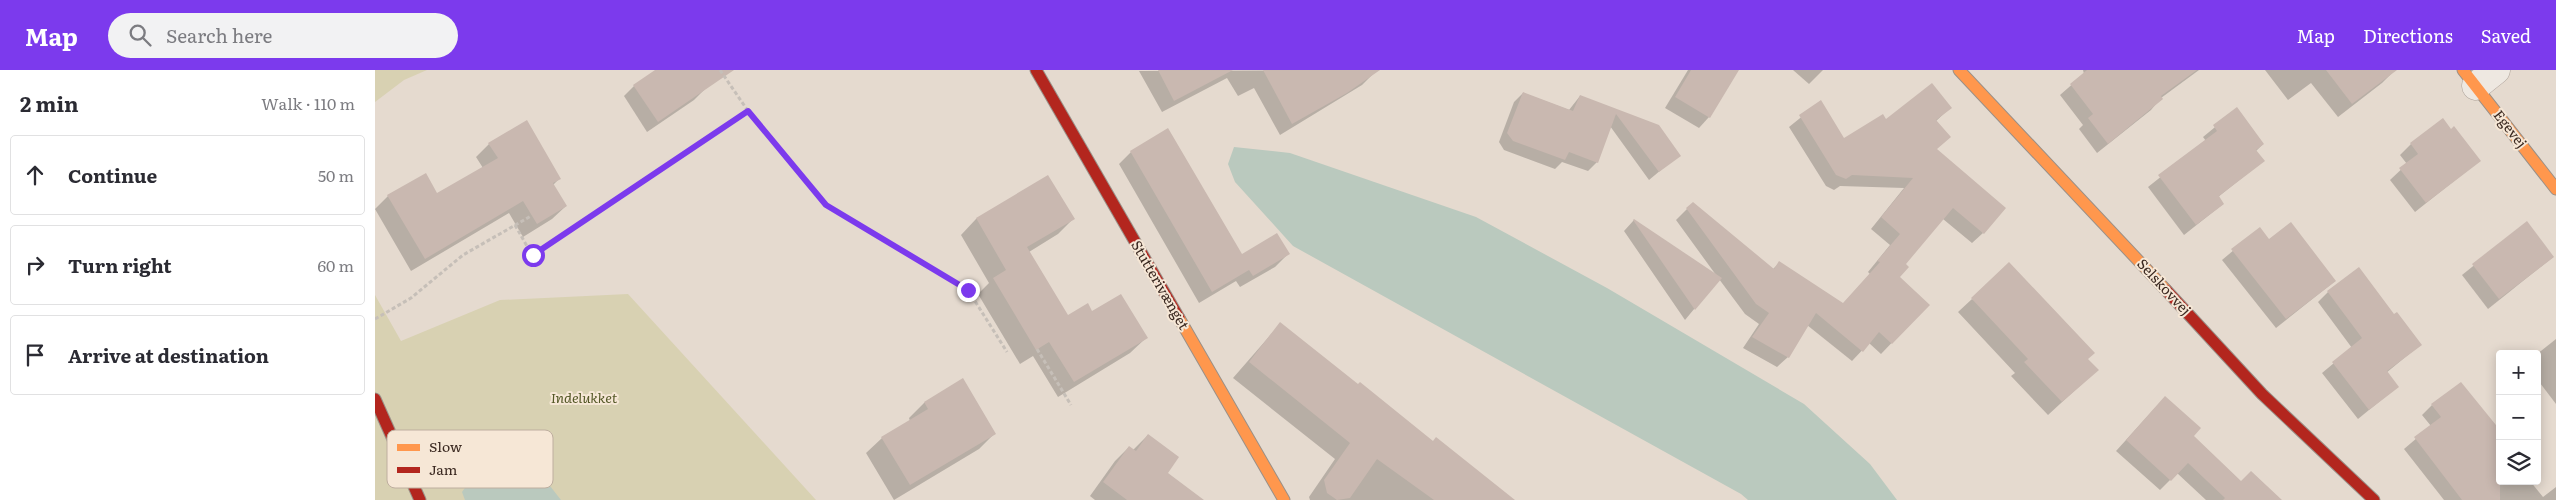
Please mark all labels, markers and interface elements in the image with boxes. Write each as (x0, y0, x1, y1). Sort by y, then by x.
search box (108, 13, 458, 58)
text: Map (25, 18, 78, 53)
icon: search (126, 21, 154, 49)
text: Search here (166, 21, 272, 49)
text: Map (2297, 22, 2335, 49)
text: Directions (2363, 22, 2453, 49)
text: Saved (2481, 22, 2531, 49)
text: 2 min (20, 87, 79, 118)
text: Walk · 110 m (261, 91, 355, 115)
street label: Egevej (2490, 105, 2532, 152)
icon: ahead (21, 161, 49, 189)
text: Continue (68, 161, 157, 189)
text: 50 m (318, 163, 354, 187)
street label: Stutterivænget (1127, 236, 1195, 333)
route start (522, 244, 545, 267)
icon: right (21, 251, 49, 279)
text: Turn right (68, 251, 172, 279)
text: 60 m (317, 253, 354, 277)
street label: Selskovvej (2133, 254, 2196, 319)
route end (957, 279, 980, 302)
icon: arrive (21, 341, 49, 369)
text: Arrive at destination (68, 341, 269, 369)
map controls (2496, 350, 2541, 485)
button: + (2496, 350, 2541, 395)
park label: Indelukket (551, 387, 618, 407)
button: − (2496, 395, 2541, 440)
legend (387, 430, 553, 488)
text: Slow (429, 436, 462, 456)
button: layers (2496, 440, 2541, 485)
text: Jam (429, 459, 458, 479)

